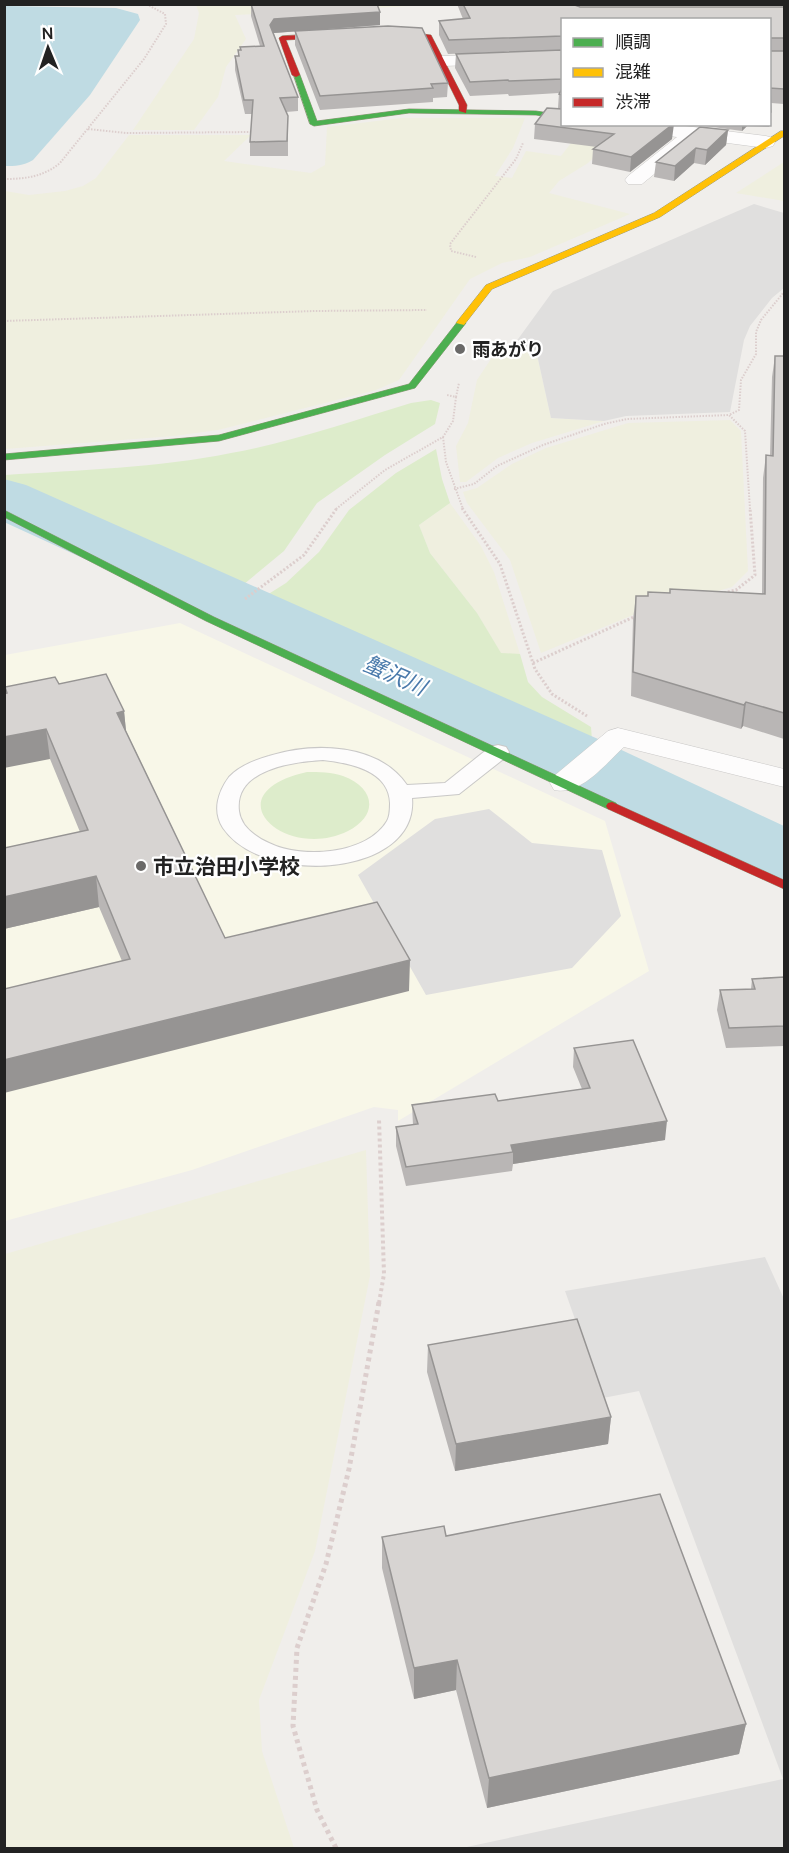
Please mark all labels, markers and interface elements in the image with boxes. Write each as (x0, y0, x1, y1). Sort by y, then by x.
north arrow (18, 18, 78, 78)
legend (561, 18, 771, 126)
text: N (41, 22, 54, 44)
text: 順調 (615, 29, 651, 53)
text: 混雑 (615, 59, 651, 83)
text: 渋滞 (615, 89, 651, 113)
place label: 雨あがり (472, 337, 544, 361)
marker: 雨あがり (453, 342, 467, 356)
water label: 蟹沢川 (359, 648, 433, 703)
place label: 市立治田小学校 (153, 852, 300, 880)
marker: 市立治田小学校 (134, 859, 148, 873)

